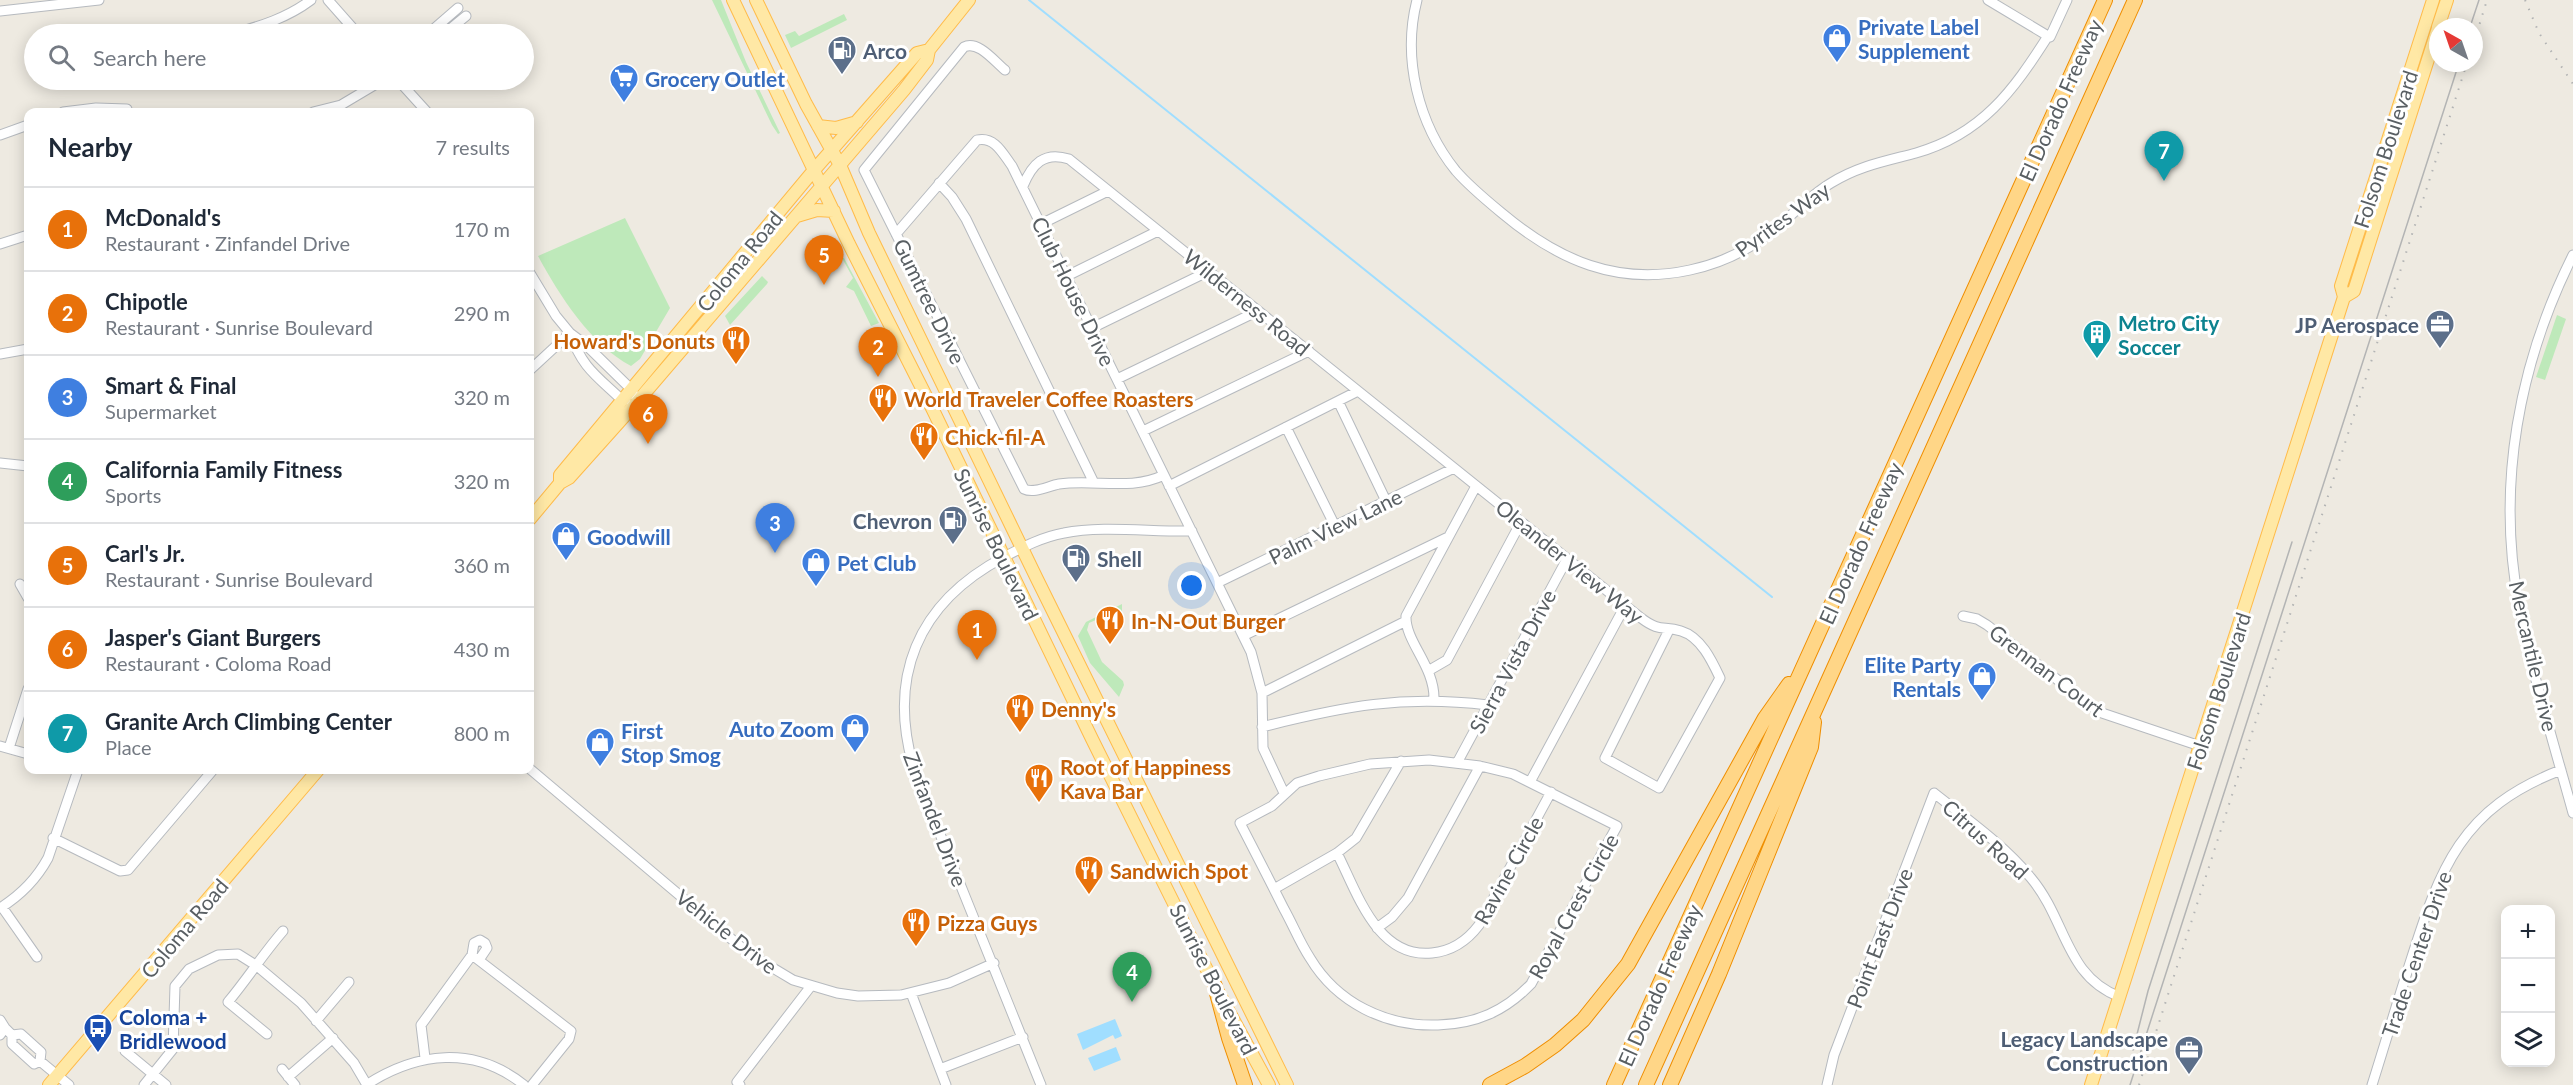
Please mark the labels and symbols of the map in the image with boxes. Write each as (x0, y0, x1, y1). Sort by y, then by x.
place label: Private Label Supplement (1858, 14, 1979, 63)
street label: El Dorado Freeway (2013, 15, 2107, 185)
north arrow (2429, 18, 2483, 72)
shop icon: Private Label Supplement (1821, 22, 1853, 64)
fuel station icon: Arco (826, 34, 858, 76)
place label: Arco (862, 38, 907, 63)
supermarket icon: Grocery Outlet (608, 62, 640, 104)
place label: Grocery Outlet (645, 66, 785, 91)
street label: Folsom Boulevard (2348, 67, 2422, 231)
pin: 7 (2144, 132, 2184, 181)
street label: Pyrites Way (1730, 176, 1834, 262)
street label: Coloma Road (691, 206, 787, 316)
street label: Club House Drive (1027, 212, 1121, 370)
street label: Gumtree Drive (889, 234, 971, 368)
pin: 5 (804, 236, 844, 285)
street label: Wilderness Road (1179, 243, 1315, 361)
office icon: JP Aerospace (2424, 308, 2456, 350)
place label: Metro City Soccer (2118, 310, 2220, 359)
place label: JP Aerospace (2295, 312, 2419, 337)
building icon: Metro City Soccer (2081, 318, 2113, 360)
restaurant icon: Howard's Donuts (720, 324, 752, 366)
place label: Howard's Donuts (553, 328, 715, 353)
pin: 2 (858, 328, 898, 377)
restaurant icon: World Traveler Coffee Roasters (867, 382, 899, 424)
place label: World Traveler Coffee Roasters (904, 386, 1194, 411)
pin: 6 (628, 394, 668, 444)
restaurant icon: Chick-fil-A (908, 420, 940, 462)
place label: Chick-fil-A (945, 424, 1046, 449)
street label: El Dorado Freeway (1813, 458, 1907, 628)
street label: Sunrise Boulevard (949, 464, 1045, 624)
street label: Palm View Lane (1264, 483, 1406, 569)
street label: Oleander View Way (1491, 494, 1649, 628)
pin: 3 (756, 504, 794, 553)
fuel station icon: Chevron (937, 504, 969, 546)
place label: Chevron (853, 508, 932, 533)
shop icon: Goodwill (550, 520, 582, 562)
place label: Goodwill (587, 524, 671, 549)
fuel station icon: Shell (1060, 542, 1092, 584)
shop icon: Pet Club (800, 546, 832, 588)
place label: Shell (1097, 546, 1142, 571)
place label: Pet Club (837, 550, 916, 575)
your location (1177, 571, 1206, 600)
street label: Mercantile Drive (2505, 578, 2563, 734)
street label: Sierra Vista Drive (1464, 585, 1560, 737)
restaurant icon: In-N-Out Burger (1094, 604, 1126, 646)
place label: In-N-Out Burger (1131, 608, 1286, 633)
street label: Folsom Boulevard (2181, 609, 2255, 773)
pin: 1 (958, 610, 996, 660)
street label: Grennan Court (1985, 619, 2110, 722)
place label: Elite Party Rentals (1864, 652, 1962, 701)
shop icon: Elite Party Rentals (1966, 660, 1998, 702)
restaurant icon: Denny's (1004, 692, 1036, 734)
place label: Denny's (1041, 696, 1116, 721)
shop icon: Auto Zoom (839, 712, 871, 754)
place label: Auto Zoom (728, 716, 834, 741)
place label: First Stop Smog (621, 718, 721, 767)
shop icon: First Stop Smog (584, 726, 616, 768)
street label: Zinfandel Drive (899, 748, 973, 890)
place label: Root of Happiness Kava Bar (1060, 754, 1231, 803)
restaurant icon: Root of Happiness Kava Bar (1023, 762, 1055, 804)
street label: Citrus Road (1938, 794, 2034, 884)
street label: Ravine Circle (1468, 812, 1548, 928)
street label: Royal Crest Circle (1523, 829, 1623, 983)
restaurant icon: Sandwich Spot (1073, 854, 1105, 896)
place label: Sandwich Spot (1110, 858, 1248, 883)
street label: Point East Drive (1841, 864, 1917, 1012)
street label: Trade Center Drive (2376, 868, 2456, 1040)
street label: Coloma Road (135, 873, 233, 983)
street label: Vehicle Drive (671, 884, 783, 978)
street label: Sunrise Boulevard (1165, 899, 1263, 1059)
street label: El Dorado Freeway (1612, 900, 1706, 1070)
restaurant icon: Pizza Guys (900, 906, 932, 948)
place label: Pizza Guys (937, 910, 1037, 935)
pin: 4 (1112, 952, 1152, 1002)
place label: Coloma + Bridlewood (119, 1004, 227, 1053)
bus stop icon: Coloma + Bridlewood (82, 1012, 114, 1054)
place label: Legacy Landscape Construction (2000, 1026, 2168, 1075)
office icon: Legacy Landscape Construction (2173, 1034, 2205, 1076)

